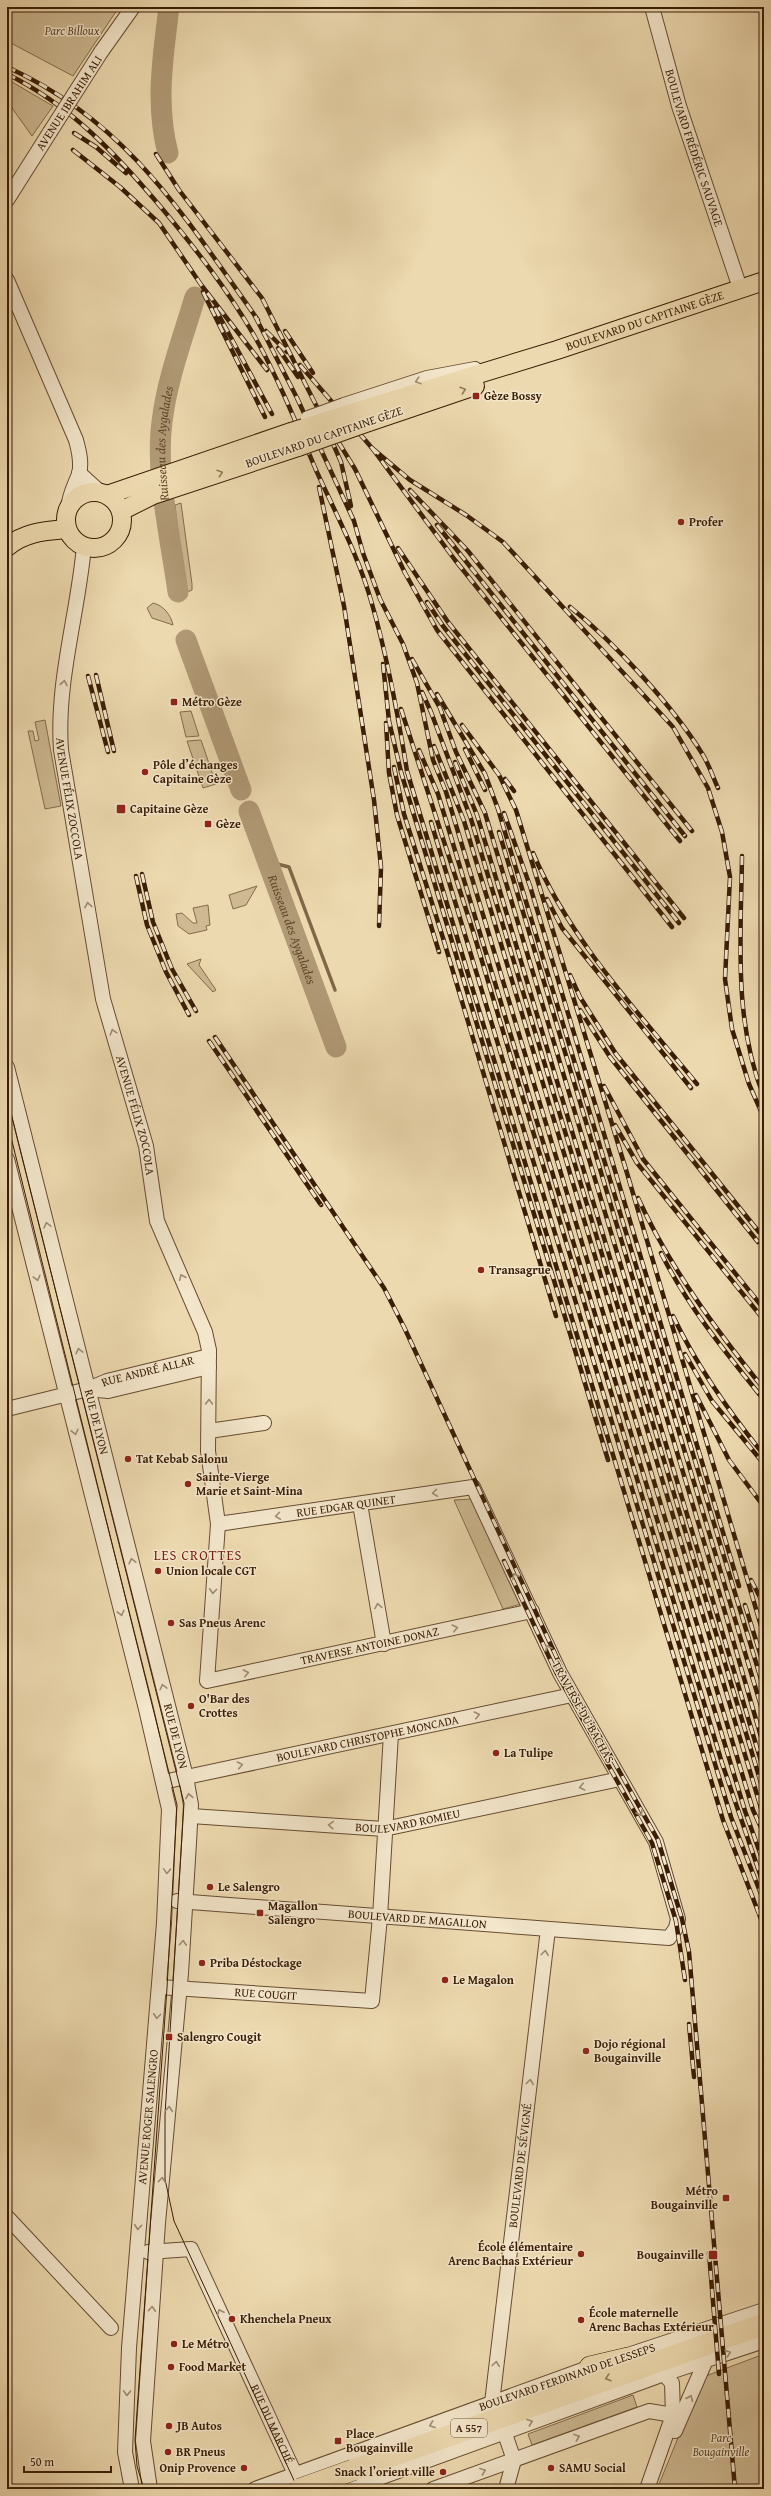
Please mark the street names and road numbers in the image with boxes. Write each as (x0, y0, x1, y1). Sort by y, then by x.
street label: AVENUE IBRAHIM ALI (31, 52, 106, 154)
street label: BOULEVARD FRÉDÉRIC SAUVAGE (661, 67, 728, 229)
street label: BOULEVARD DU CAPITAINE GÈZE (563, 286, 726, 354)
street label: BOULEVARD DU CAPITAINE GÈZE (243, 402, 405, 471)
street label: AVENUE FÉLIX ZOCCOLA (52, 737, 88, 862)
street label: AVENUE FÉLIX ZOCCOLA (112, 1053, 159, 1177)
street label: RUE ANDRÉ ALLAR (98, 1351, 196, 1390)
street label: RUE DE LYON (81, 1387, 113, 1456)
street label: RUE EDGAR QUINET (295, 1490, 397, 1521)
street label: TRAVERSE ANTOINE DONAZ (299, 1622, 440, 1669)
street label: TRAVERSE DU BACHAS (548, 1657, 619, 1766)
street label: RUE DE LYON (160, 1702, 193, 1770)
street label: BOULEVARD CHRISTOPHE MONCADA (275, 1710, 461, 1766)
street label: BOULEVARD ROMIEU (355, 1804, 462, 1837)
street label: BOULEVARD DE MAGALLON (347, 1905, 487, 1932)
street label: RUE COUGIT (234, 1983, 298, 2004)
street label: AVENUE ROGER SALENGRO (133, 2049, 162, 2185)
street label: BOULEVARD DE SÉVIGNÉ (504, 2102, 535, 2229)
street label: BOULEVARD FERDINAND DE LESSEPS (476, 2338, 657, 2415)
street label: RUE DU MARCHÉ (247, 2381, 298, 2467)
road number: A 557 (451, 2419, 487, 2437)

